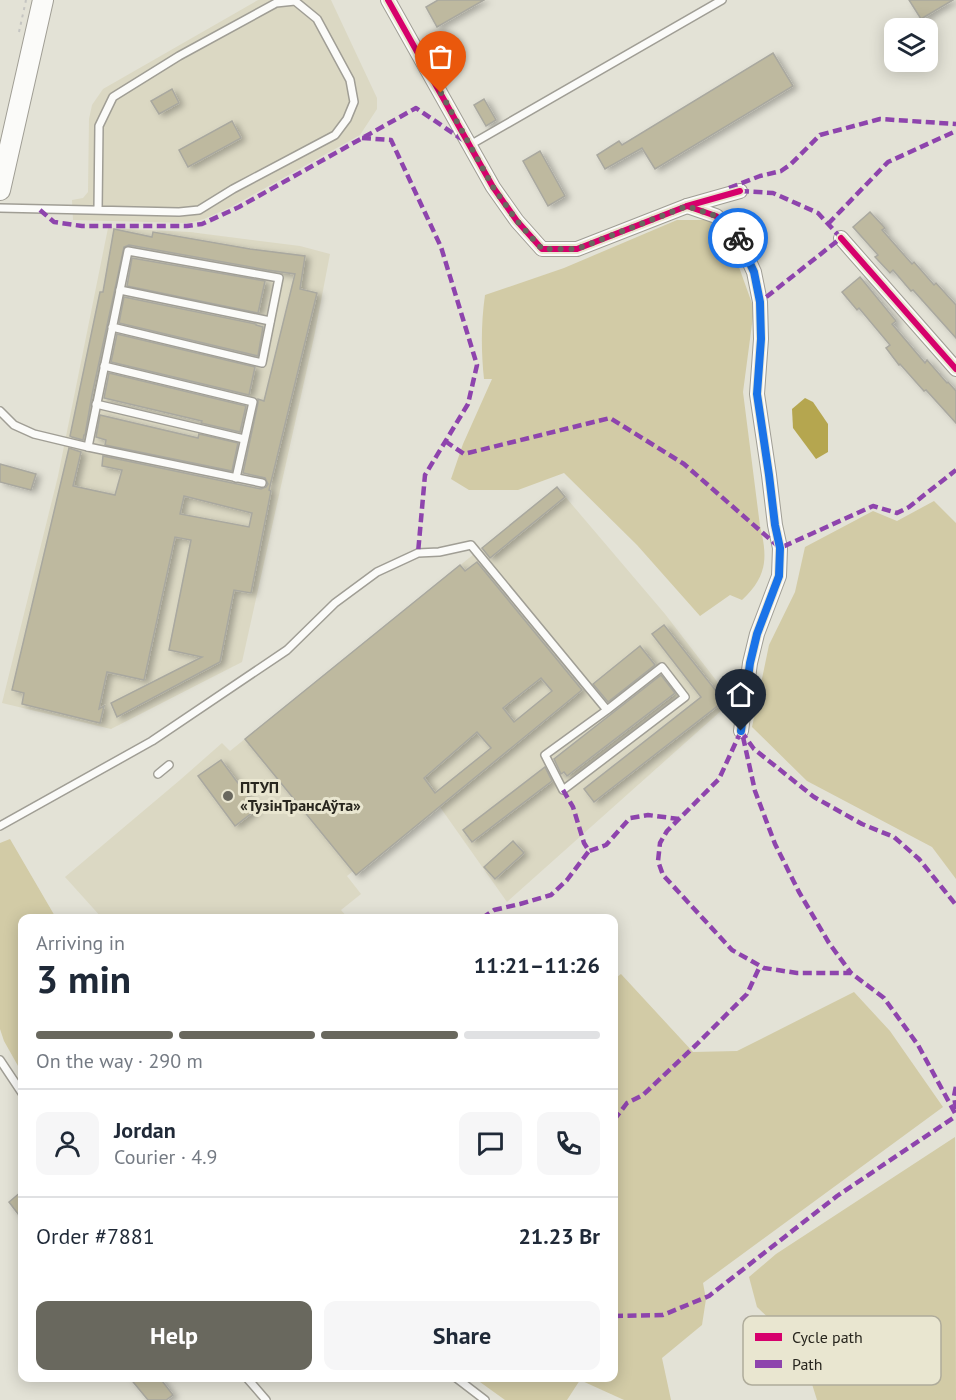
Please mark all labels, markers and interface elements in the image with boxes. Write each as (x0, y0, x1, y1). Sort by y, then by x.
map controls (884, 18, 938, 72)
button: layers (884, 18, 938, 72)
pin (415, 31, 466, 93)
icon: bag (424, 40, 457, 73)
courier (708, 208, 768, 268)
icon: bike (722, 222, 755, 255)
pin (715, 669, 766, 731)
icon: home (724, 678, 757, 711)
place label: ПТУП «ТузінТрансАўта» (240, 777, 361, 815)
marker: ПТУП «ТузінТрансАўта» (221, 789, 235, 803)
text: Arriving in (36, 930, 125, 956)
text: 11:21–11:26 (474, 951, 600, 979)
text: 3 min (36, 953, 131, 1004)
text: On the way · 290 m (36, 1048, 203, 1074)
button: person (36, 1112, 99, 1175)
button: chat (459, 1112, 522, 1175)
button: phone (537, 1112, 600, 1175)
text: Jordan (114, 1116, 176, 1144)
text: Courier · 4.9 (114, 1144, 217, 1170)
text: Order #7881 (36, 1222, 155, 1250)
text: 21.23 Br (518, 1222, 600, 1250)
button: Help (36, 1301, 312, 1370)
button: Share (324, 1301, 600, 1370)
legend (743, 1316, 941, 1385)
text: Cycle path (792, 1327, 863, 1347)
text: Path (792, 1354, 823, 1374)

